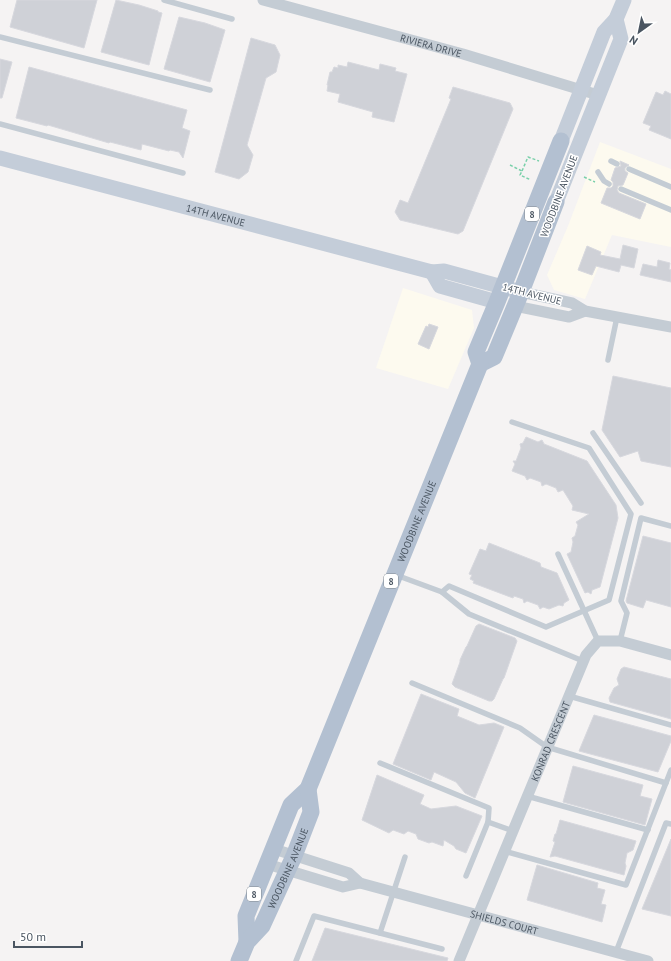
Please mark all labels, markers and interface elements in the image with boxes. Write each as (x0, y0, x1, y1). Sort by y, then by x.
north arrow (619, 12, 659, 52)
street label: RIVIERA DRIVE (399, 31, 463, 60)
text: N (627, 33, 640, 48)
street label: WOODBINE AVENUE (537, 153, 581, 239)
street label: 14TH AVENUE (185, 201, 247, 229)
road number: 8 (525, 207, 539, 221)
street label: 14TH AVENUE (501, 280, 563, 308)
street label: WOODBINE AVENUE (394, 479, 439, 564)
road number: 8 (384, 574, 398, 588)
street label: KONRAD CRESCENT (528, 699, 573, 783)
street label: WOODBINE AVENUE (264, 826, 311, 910)
road number: 8 (247, 887, 261, 901)
street label: SHIELDS COURT (469, 907, 540, 938)
scale bar (14, 923, 82, 949)
text: 50 m (20, 929, 46, 944)

